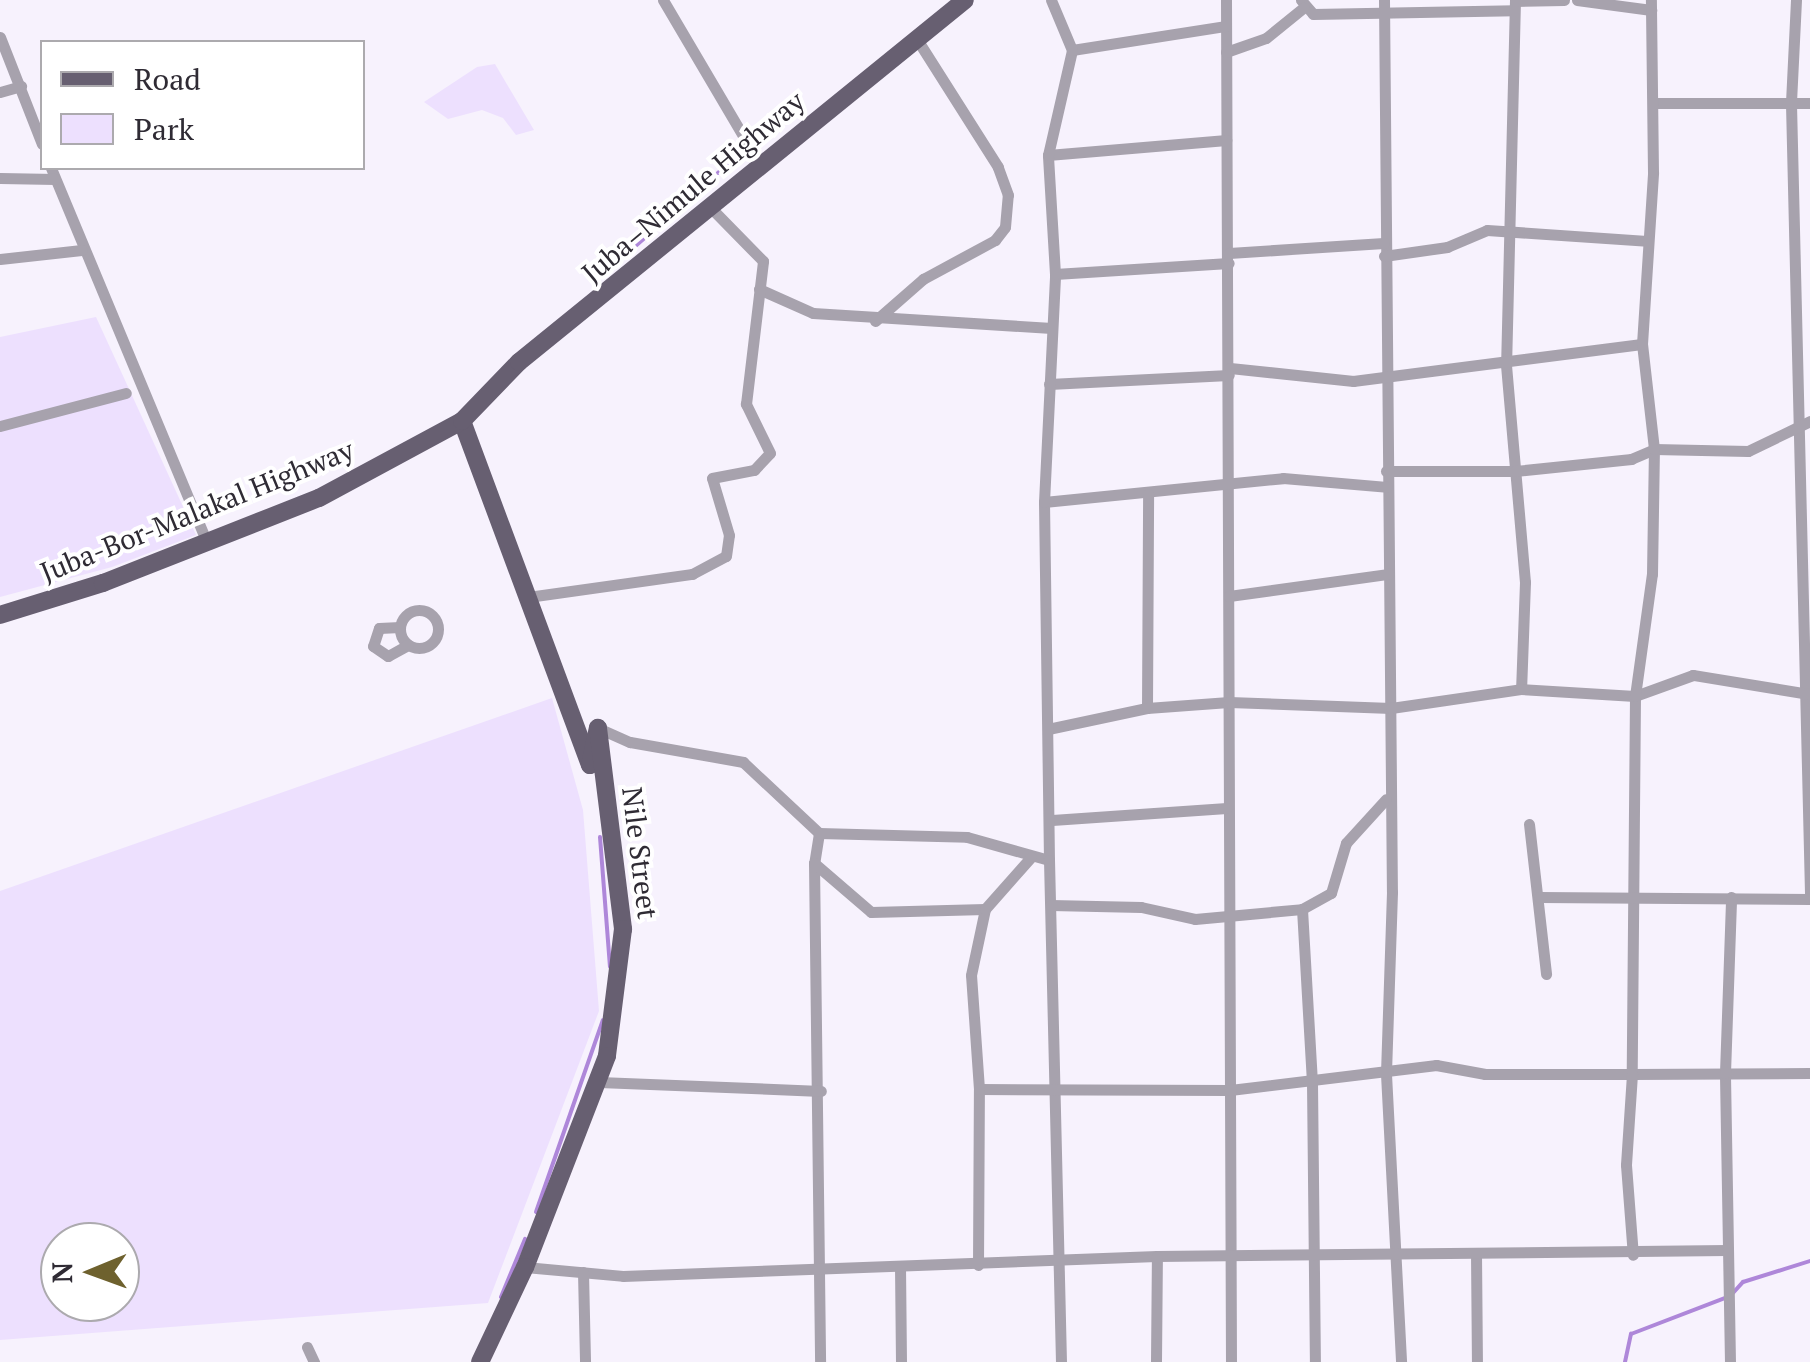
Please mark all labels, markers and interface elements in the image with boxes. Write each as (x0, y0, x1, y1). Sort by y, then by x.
legend (40, 40, 365, 170)
text: Road (134, 59, 201, 99)
street label: Juba–Nimule Highway (575, 84, 811, 290)
text: Park (134, 109, 194, 149)
street label: Juba-Bor-Malakal Highway (36, 433, 358, 589)
street label: Nile Street (615, 785, 665, 921)
north arrow (40, 1222, 140, 1322)
text: N (43, 1262, 80, 1283)

